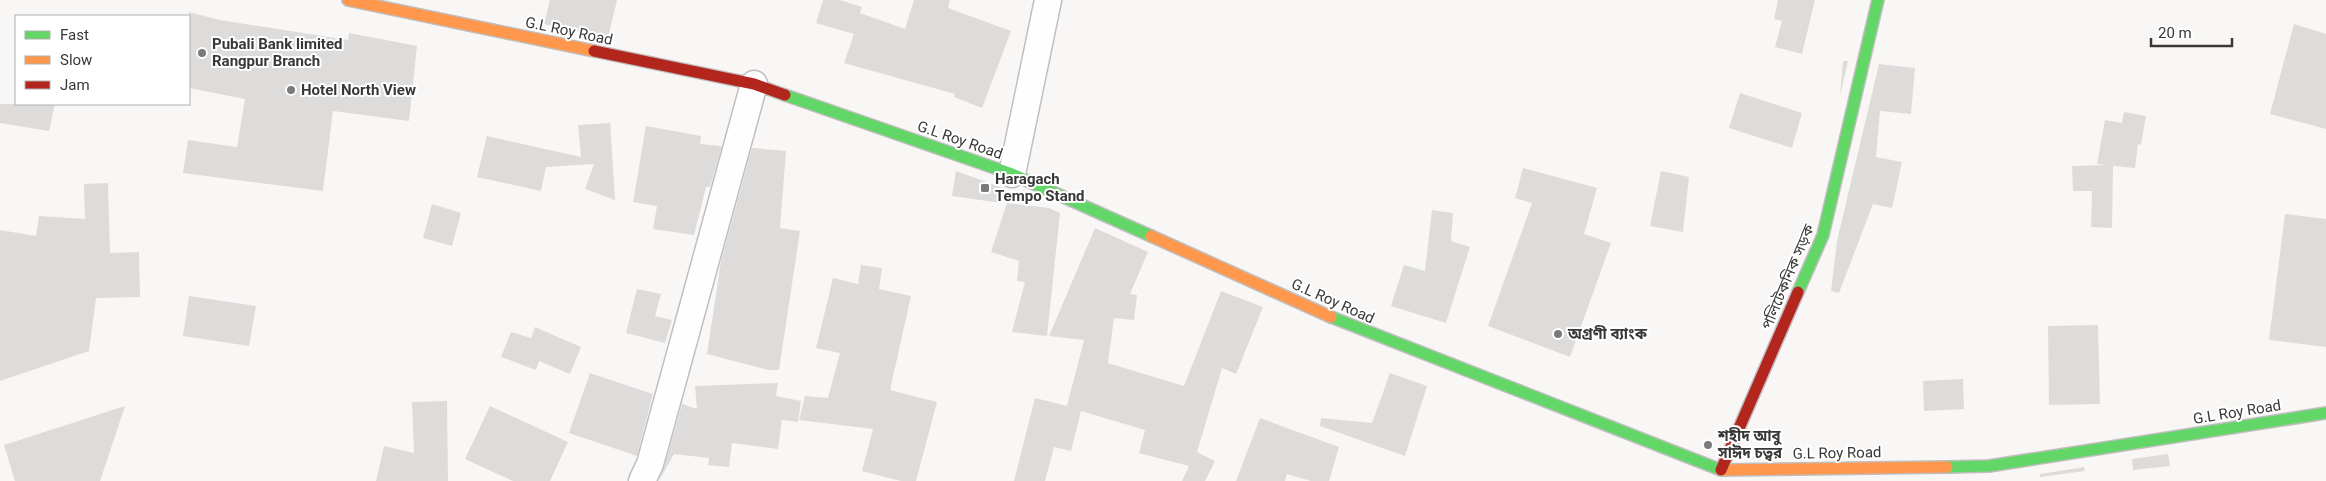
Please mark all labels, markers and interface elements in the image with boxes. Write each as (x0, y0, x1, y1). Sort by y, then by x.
street label: G.L Roy Road (524, 13, 614, 49)
legend (15, 15, 190, 105)
scale bar (2151, 15, 2232, 47)
text: 20 m (2158, 24, 2192, 42)
text: Fast (60, 26, 89, 44)
place label: Pubali Bank limited Rangpur Branch (212, 35, 342, 70)
marker: Pubali Bank limited Rangpur Branch (196, 47, 208, 59)
text: Slow (60, 51, 92, 69)
text: Jam (60, 76, 90, 94)
place label: Hotel North View (301, 81, 416, 99)
marker: Hotel North View (285, 84, 297, 96)
street label: G.L Roy Road (915, 117, 1005, 163)
place label: Haragach Tempo Stand (995, 170, 1085, 205)
marker: Haragach Tempo Stand (979, 182, 991, 194)
street label: পলিটেকনিক সড়ক (1758, 221, 1819, 332)
street label: G.L Roy Road (1289, 275, 1377, 327)
place label: অগ্রণী ব্যাংক (1567, 325, 1648, 343)
marker: অগ্রণী ব্যাংক (1552, 328, 1564, 340)
street label: G.L Roy Road (2192, 396, 2282, 428)
place label: শহীদ আবু সাঈদ চত্বর (1717, 427, 1783, 462)
marker: শহীদ আবু সাঈদ চত্বর (1702, 439, 1714, 451)
street label: G.L Roy Road (1792, 443, 1882, 463)

